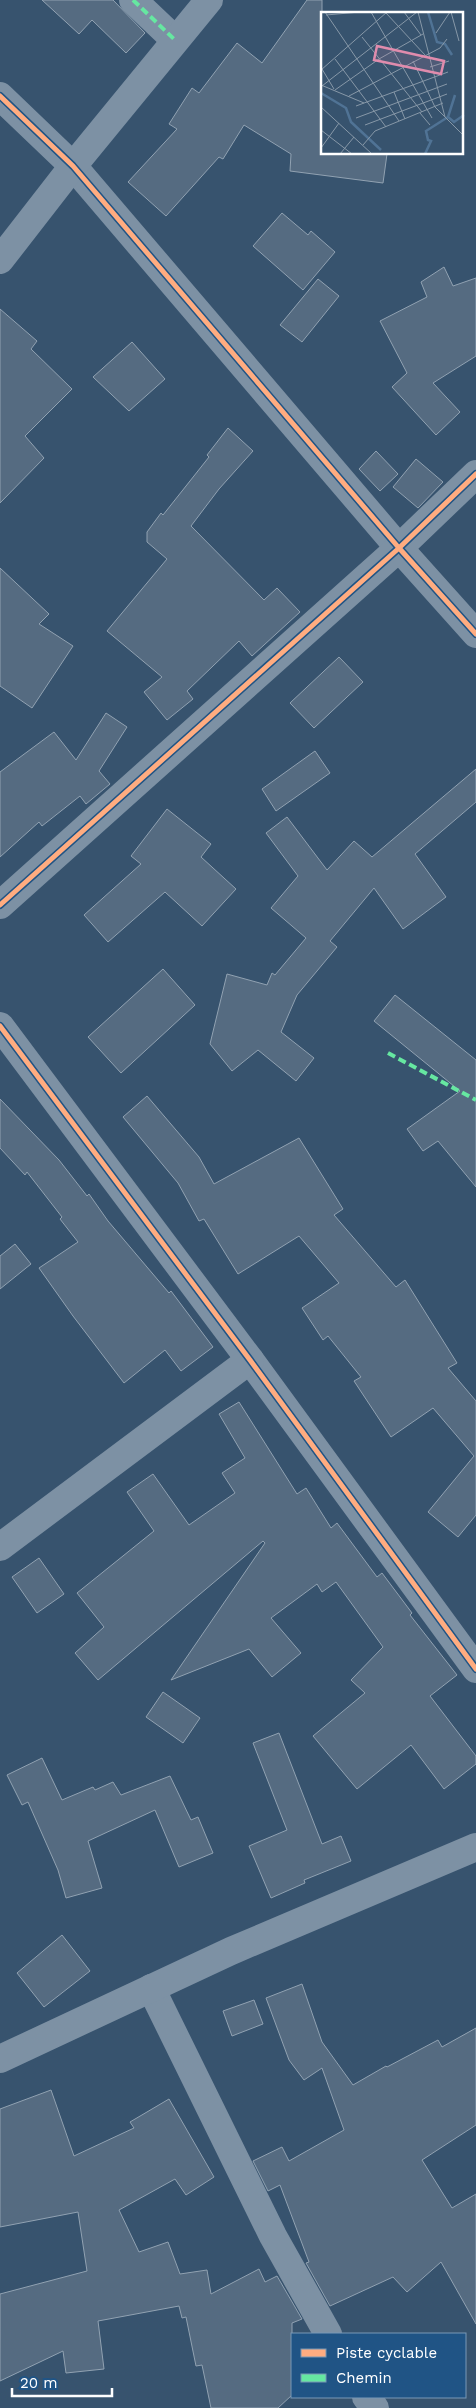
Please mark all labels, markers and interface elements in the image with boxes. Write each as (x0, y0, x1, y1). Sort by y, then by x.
inset map (321, 12, 464, 155)
legend (291, 2333, 466, 2398)
text: Piste cyclable (336, 2344, 437, 2362)
scale bar (12, 2366, 112, 2398)
text: Chemin (336, 2369, 392, 2387)
text: 20 m (20, 2374, 58, 2392)

